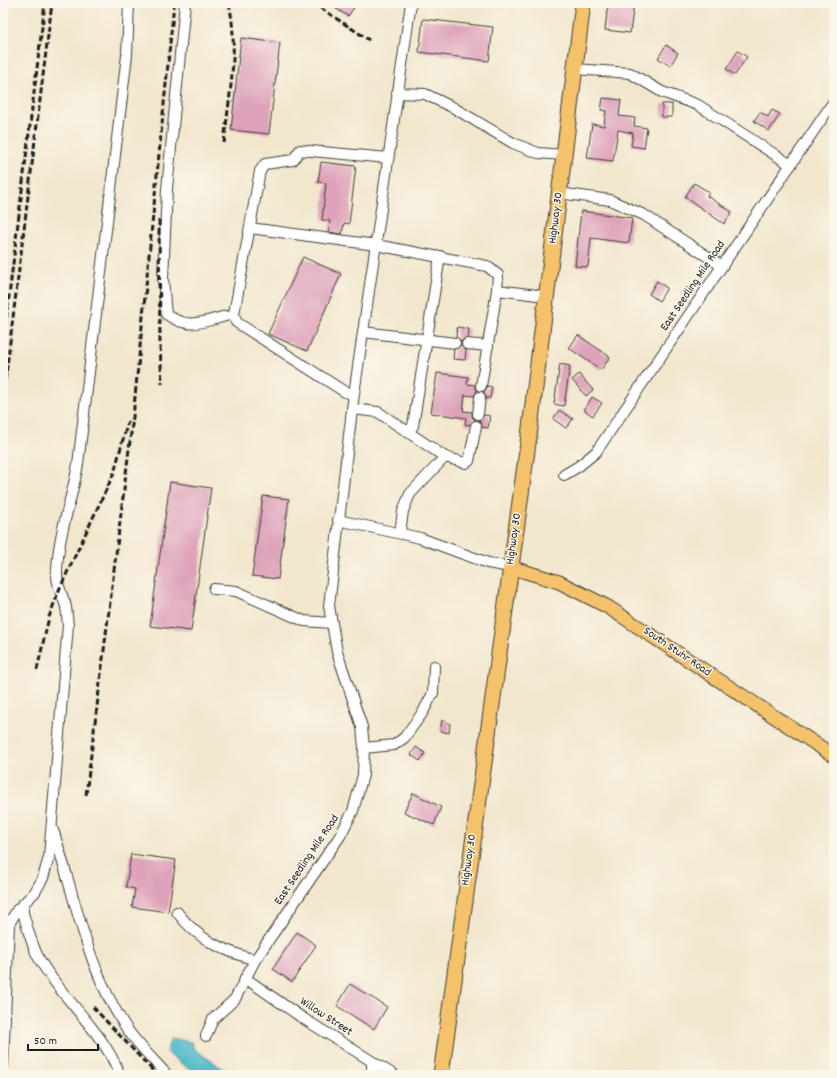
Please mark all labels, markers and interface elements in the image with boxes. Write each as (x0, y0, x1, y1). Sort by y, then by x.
street label: Highway 30 (544, 191, 568, 245)
street label: East Seedling Mile Road (656, 237, 730, 335)
street label: Highway 30 (502, 512, 526, 566)
street label: South Stuhr Road (640, 623, 714, 681)
street label: East Seedling Mile Road (270, 811, 344, 909)
street label: Highway 30 (457, 833, 481, 887)
street label: Willow Street (296, 994, 356, 1041)
scale bar (28, 1026, 98, 1052)
text: 50 m (34, 1033, 57, 1050)

